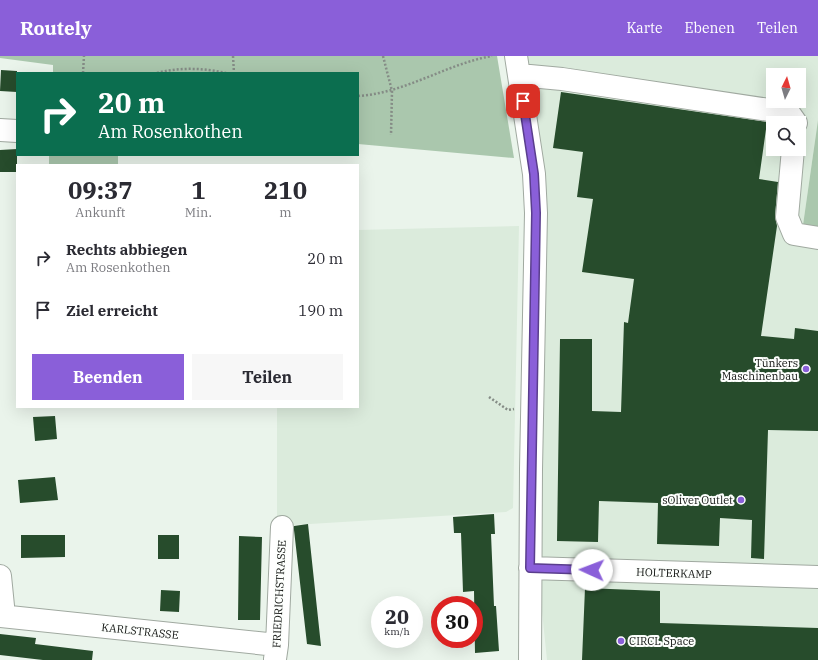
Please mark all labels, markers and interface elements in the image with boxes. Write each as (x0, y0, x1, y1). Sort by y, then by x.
text: Routely (20, 16, 92, 40)
text: Karte (626, 19, 663, 37)
text: Ebenen (685, 19, 735, 37)
text: Teilen (757, 19, 798, 37)
north arrow (766, 68, 806, 108)
map controls (766, 68, 806, 156)
text: 20 m (98, 84, 165, 121)
pin (506, 84, 540, 118)
icon: right (32, 88, 84, 140)
icon: arrive (512, 90, 534, 112)
button: search (766, 116, 806, 156)
text: Am Rosenkothen (98, 120, 243, 143)
text: 09:37 (68, 174, 133, 206)
text: 1 (191, 174, 206, 206)
text: 210 (264, 174, 307, 206)
text: Ankunft (75, 204, 125, 221)
text: Min. (185, 204, 212, 221)
text: m (279, 204, 292, 221)
text: Rechts abbiegen (66, 240, 187, 259)
icon: right (32, 247, 54, 269)
text: 20 m (307, 249, 343, 268)
text: Am Rosenkothen (66, 259, 171, 276)
icon: arrive (32, 299, 54, 321)
text: Ziel erreicht (66, 301, 158, 320)
text: 190 m (298, 301, 343, 320)
button: Beenden (32, 354, 184, 400)
button: Teilen (192, 354, 343, 400)
place label: Tünkers Maschinenbau (722, 356, 798, 383)
marker: Tünkers Maschinenbau (801, 364, 811, 374)
place label: sOliver Outlet (662, 493, 733, 507)
marker: sOliver Outlet (736, 495, 746, 505)
street label: FRIEDRICHSTRASSE (269, 540, 289, 648)
position arrow (571, 549, 613, 591)
street label: HOLTERKAMP (636, 565, 712, 581)
speed limit sign: 30 (431, 596, 483, 648)
text: 20 (385, 603, 409, 630)
street label: KARLSTRASSE (101, 620, 179, 642)
text: km/h (384, 625, 410, 638)
place label: CIRCL Space (629, 634, 694, 648)
marker: CIRCL Space (616, 636, 626, 646)

